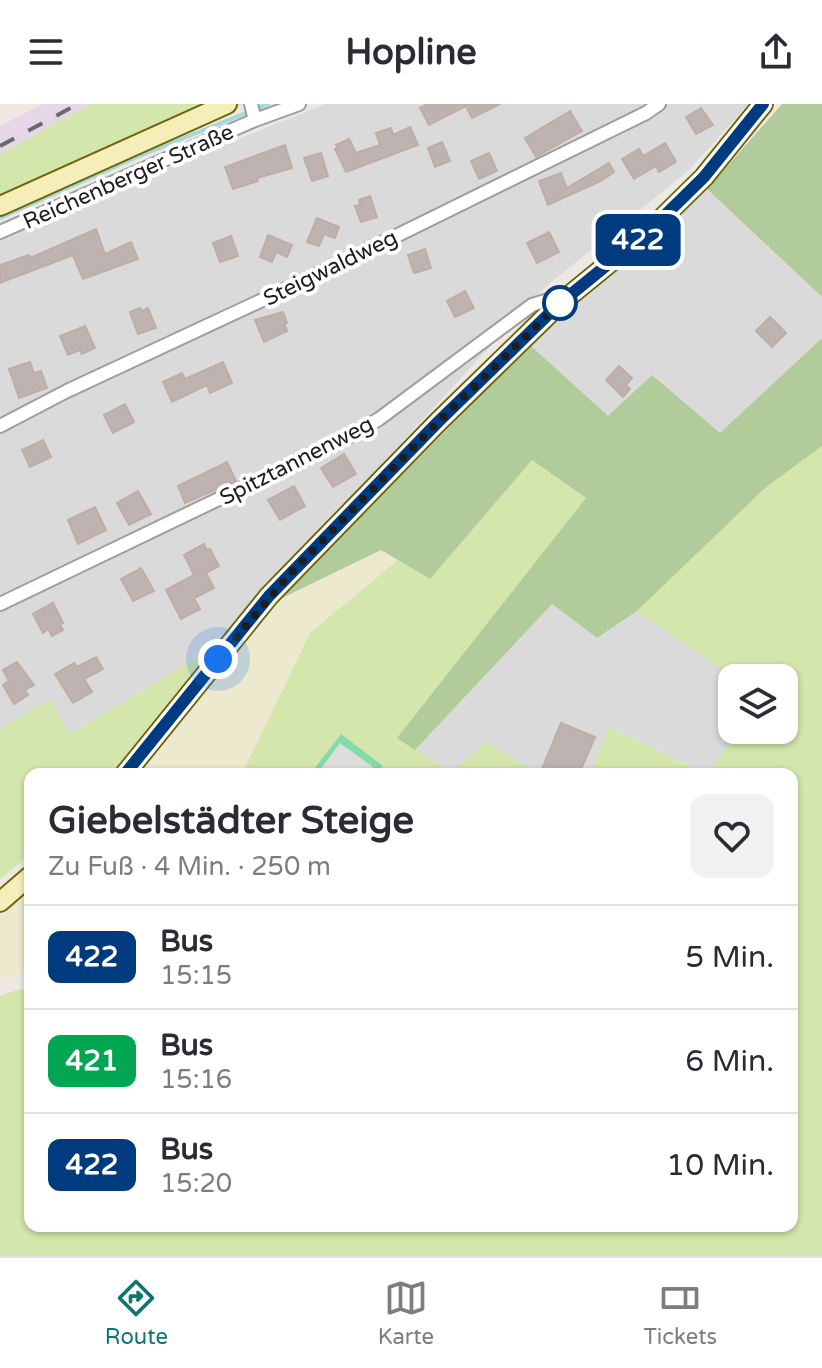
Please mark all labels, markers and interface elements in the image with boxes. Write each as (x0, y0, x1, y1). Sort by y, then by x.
icon: menu (24, 30, 68, 74)
icon: share (754, 30, 798, 74)
text: Hopline (345, 31, 477, 74)
street label: Reichenberger Straße (19, 119, 238, 235)
line badge: 422 (592, 214, 684, 266)
text: 422 (612, 223, 664, 257)
street label: Steigwaldweg (259, 224, 402, 312)
unlabelled marker (543, 286, 577, 320)
street label: Spitztannenweg (215, 411, 378, 511)
your location (198, 639, 238, 679)
map controls (718, 664, 798, 744)
button: layers (718, 664, 798, 744)
button: heart (690, 794, 774, 878)
text: Giebelstädter Steige (48, 798, 414, 844)
text: Zu Fuß · 4 Min. · 250 m (48, 851, 331, 882)
text: Bus (160, 923, 213, 960)
text: 5 Min. (685, 939, 774, 976)
text: 422 (66, 940, 118, 974)
text: 15:15 (160, 960, 232, 991)
text: Bus (160, 1027, 213, 1064)
text: 6 Min. (685, 1043, 774, 1080)
text: 421 (66, 1044, 118, 1078)
text: 15:16 (160, 1064, 232, 1095)
text: Bus (160, 1131, 213, 1168)
text: 10 Min. (666, 1147, 774, 1184)
text: 422 (66, 1148, 118, 1182)
text: 15:20 (160, 1168, 232, 1199)
tab: Route (105, 1276, 168, 1350)
tab: Karte (378, 1276, 434, 1350)
tab: Tickets (644, 1276, 717, 1350)

